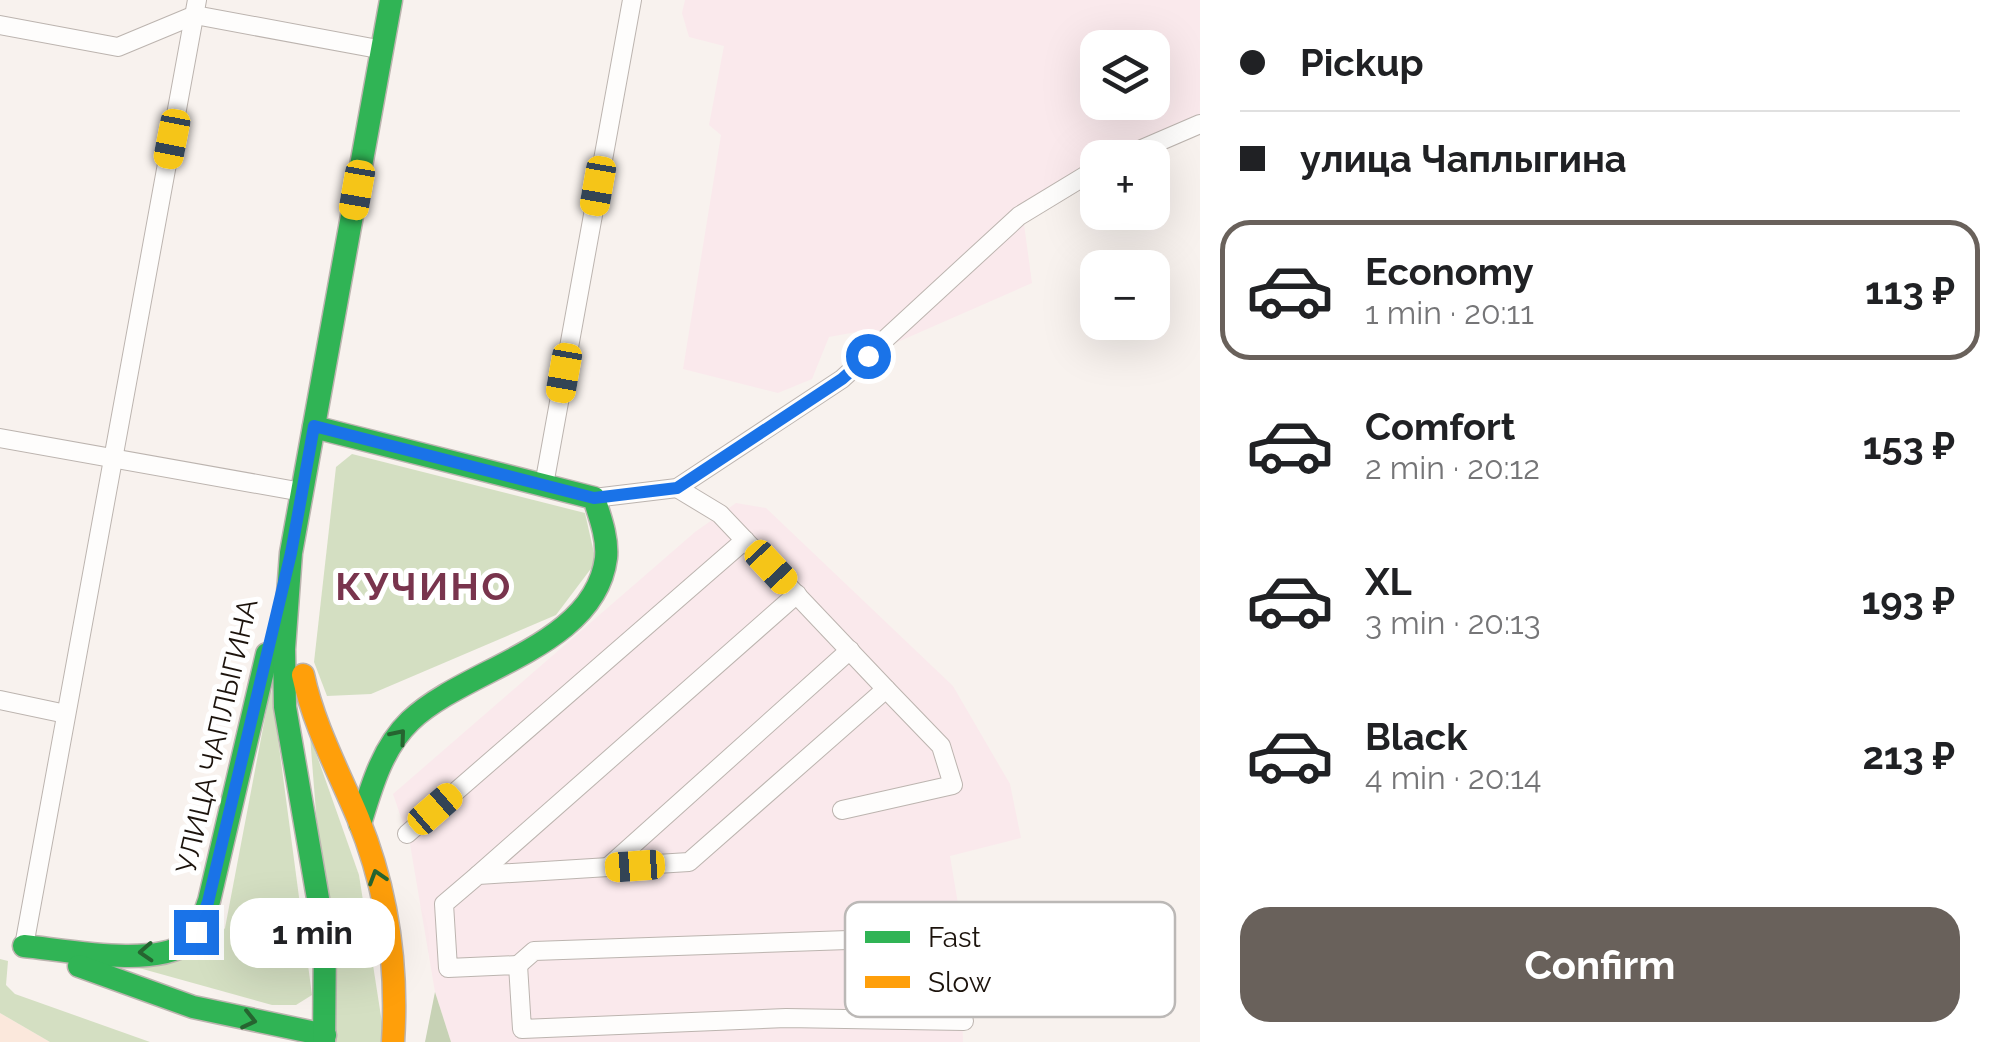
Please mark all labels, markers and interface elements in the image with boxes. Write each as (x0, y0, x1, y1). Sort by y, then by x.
map controls (1080, 30, 1170, 340)
button: layers (1080, 30, 1170, 120)
text: Pickup (1300, 40, 1424, 85)
car (152, 107, 192, 171)
text: улица Чаплыгина (1300, 136, 1627, 181)
button: + (1080, 140, 1170, 230)
car (578, 154, 618, 218)
car (337, 158, 377, 222)
icon: car (1245, 245, 1335, 335)
text: Economy (1365, 249, 1534, 294)
button: − (1080, 250, 1170, 340)
text: 113 ₽ (1865, 268, 1955, 313)
text: 1 min · 20:11 (1365, 294, 1534, 331)
route start (846, 334, 891, 379)
car (544, 341, 584, 405)
icon: car (1245, 400, 1335, 490)
text: Comfort (1365, 404, 1515, 449)
text: 153 ₽ (1863, 423, 1955, 468)
text: 2 min · 20:12 (1365, 449, 1540, 486)
car (740, 535, 802, 599)
icon: car (1245, 555, 1335, 645)
text: XL (1365, 559, 1412, 604)
district label: КУЧИНО (335, 564, 513, 609)
text: 193 ₽ (1861, 578, 1955, 623)
street label: УЛИЦА ЧАПЛЫГИНА (169, 595, 265, 877)
text: 3 min · 20:13 (1365, 604, 1541, 641)
icon: car (1245, 710, 1335, 800)
text: Black (1365, 714, 1467, 759)
one-way arrow (387, 730, 405, 748)
text: 213 ₽ (1862, 733, 1955, 778)
text: 4 min · 20:14 (1365, 759, 1541, 796)
car (403, 778, 467, 840)
car (604, 849, 666, 883)
one-way arrow (368, 869, 389, 886)
callout: 1 min (231, 897, 396, 967)
legend (845, 902, 1175, 1017)
button: Confirm (1240, 907, 1960, 1022)
route end (174, 910, 219, 955)
text: 1 min (272, 914, 353, 951)
text: Fast (928, 921, 981, 954)
one-way arrow (138, 941, 154, 962)
text: Slow (928, 966, 992, 999)
one-way arrow (240, 1008, 257, 1029)

